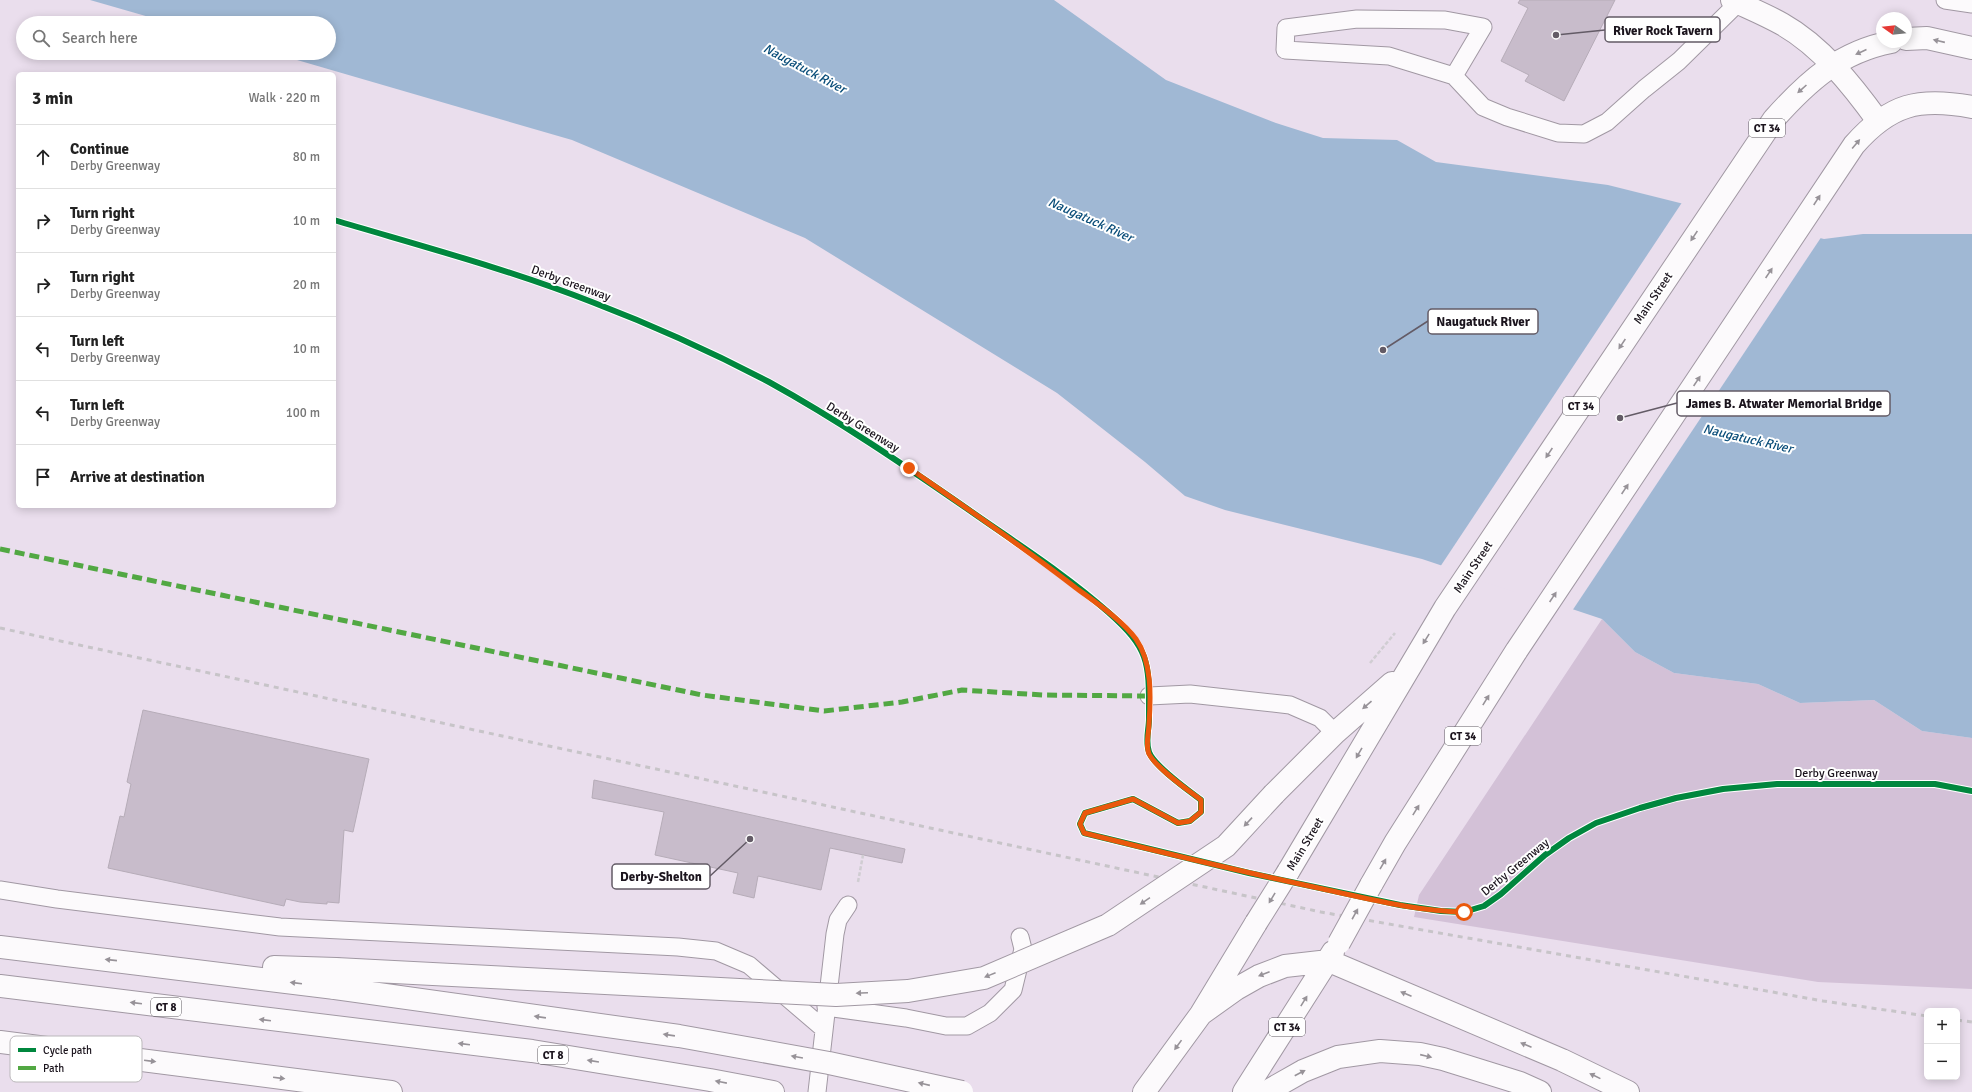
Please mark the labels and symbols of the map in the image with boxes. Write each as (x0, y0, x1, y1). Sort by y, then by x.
north arrow (1876, 12, 1912, 48)
callout: River Rock Tavern (1605, 17, 1720, 42)
text: River Rock Tavern (1613, 23, 1713, 39)
one-way arrow (1933, 37, 1945, 43)
water label: Naugatuck River (760, 40, 851, 98)
one-way arrow (1855, 49, 1867, 55)
one-way arrow (1797, 84, 1806, 93)
road number: CT 34 (1749, 119, 1785, 137)
one-way arrow (1851, 138, 1860, 149)
water label: Naugatuck River (1046, 194, 1138, 247)
one-way arrow (1813, 194, 1820, 206)
one-way arrow (1690, 231, 1698, 242)
street label: Derby Greenway (529, 262, 613, 305)
one-way arrow (1765, 267, 1773, 278)
street label: Main Street (1631, 269, 1676, 327)
callout: Naugatuck River (1428, 309, 1538, 334)
text: Naugatuck River (1436, 314, 1531, 330)
one-way arrow (1618, 339, 1626, 350)
one-way arrow (1693, 376, 1701, 386)
callout: James B. Atwater Memorial Bridge (1677, 391, 1890, 416)
text: James B. Atwater Memorial Bridge (1686, 396, 1883, 412)
road number: CT 34 (1563, 397, 1599, 415)
street label: Derby Greenway (824, 399, 902, 456)
water label: Naugatuck River (1702, 421, 1796, 458)
one-way arrow (1546, 447, 1553, 458)
route end (900, 459, 918, 477)
one-way arrow (1621, 484, 1629, 494)
street label: Main Street (1451, 538, 1496, 596)
one-way arrow (1549, 592, 1557, 602)
one-way arrow (1422, 634, 1430, 645)
one-way arrow (1482, 694, 1489, 706)
one-way arrow (1361, 701, 1372, 710)
road number: CT 34 (1445, 727, 1481, 745)
one-way arrow (1355, 747, 1362, 759)
street label: Derby Greenway (1794, 766, 1878, 781)
one-way arrow (1412, 805, 1420, 815)
street label: Main Street (1284, 815, 1327, 874)
one-way arrow (1243, 817, 1252, 828)
street label: Derby Greenway (1478, 835, 1553, 899)
one-way arrow (1380, 858, 1387, 870)
callout: Derby-Shelton (612, 864, 710, 889)
text: Derby-Shelton (620, 869, 702, 885)
one-way arrow (1268, 893, 1276, 903)
one-way arrow (1139, 897, 1150, 905)
route start (1455, 903, 1473, 921)
one-way arrow (1351, 908, 1358, 920)
one-way arrow (105, 957, 117, 963)
one-way arrow (1257, 971, 1269, 977)
one-way arrow (985, 972, 996, 978)
one-way arrow (290, 980, 302, 986)
one-way arrow (856, 990, 868, 997)
one-way arrow (1401, 991, 1412, 997)
one-way arrow (1300, 996, 1308, 1006)
road number: CT 8 (151, 998, 181, 1016)
one-way arrow (130, 1000, 142, 1007)
one-way arrow (534, 1014, 546, 1020)
one-way arrow (259, 1017, 271, 1023)
road number: CT 34 (1269, 1018, 1305, 1036)
one-way arrow (663, 1031, 675, 1038)
legend (10, 1036, 142, 1082)
one-way arrow (458, 1040, 470, 1047)
one-way arrow (1174, 1040, 1182, 1051)
one-way arrow (1520, 1042, 1532, 1048)
text: Cycle path (43, 1044, 92, 1057)
road number: CT 8 (538, 1046, 568, 1064)
one-way arrow (1420, 1053, 1432, 1059)
one-way arrow (790, 1054, 803, 1060)
one-way arrow (144, 1058, 156, 1064)
one-way arrow (587, 1058, 599, 1064)
text: Path (43, 1062, 64, 1075)
one-way arrow (1294, 1070, 1306, 1076)
one-way arrow (1589, 1073, 1601, 1079)
one-way arrow (273, 1074, 285, 1081)
one-way arrow (715, 1078, 727, 1084)
one-way arrow (918, 1080, 930, 1086)

